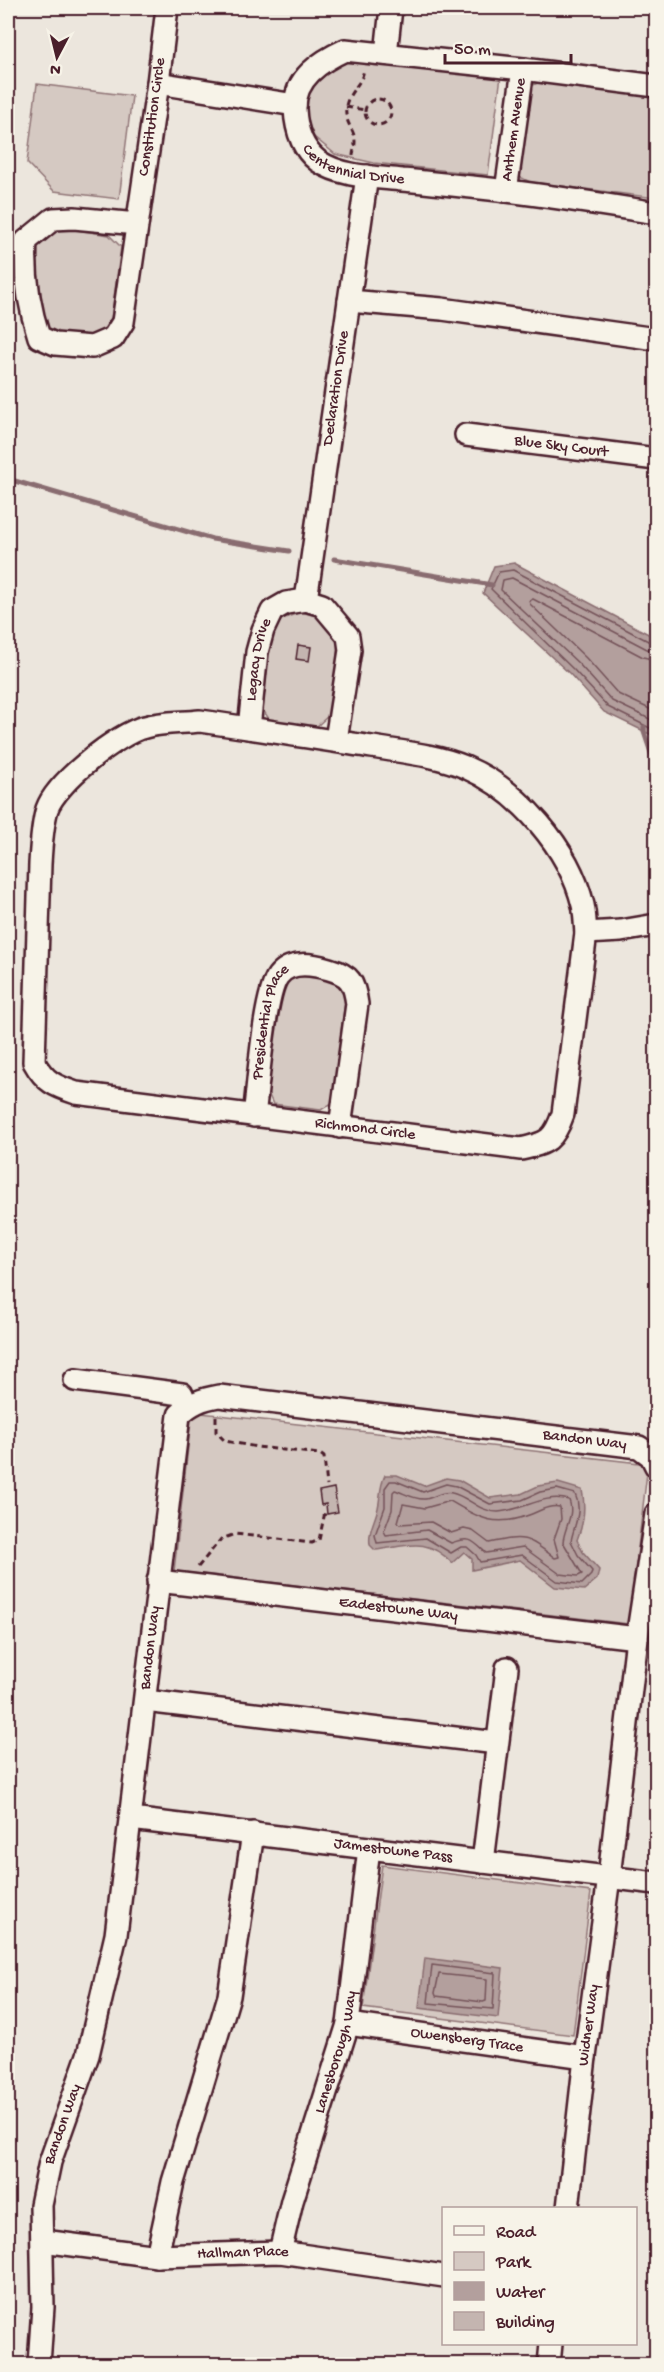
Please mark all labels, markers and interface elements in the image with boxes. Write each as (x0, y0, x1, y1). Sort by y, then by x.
north arrow (27, 27, 87, 87)
scale bar (445, 27, 571, 65)
text: 50 m (454, 40, 491, 61)
street label: Constitution Circle (135, 56, 171, 177)
text: N (49, 58, 62, 78)
street label: Anthem Avenue (498, 76, 531, 182)
street label: Centennial Drive (297, 141, 406, 190)
street label: Declaration Drive (319, 329, 354, 448)
street label: Blue Sky Court (512, 432, 611, 463)
street label: Legacy Drive (242, 615, 277, 702)
street label: Presidential Place (248, 960, 293, 1082)
street label: Richmond Circle (314, 1114, 417, 1146)
street label: Bandon Way (541, 1426, 628, 1455)
street label: Eadestowne Way (338, 1593, 459, 1626)
street label: Bandon Way (136, 1605, 165, 1692)
street label: Jamestowne Pass (333, 1834, 455, 1868)
street label: Widner Way (575, 1983, 604, 2067)
street label: Lanesborough Way (311, 1990, 361, 2116)
street label: Owensberg Trace (409, 2023, 525, 2058)
street label: Bandon Way (40, 2081, 86, 2168)
legend (442, 2207, 637, 2345)
text: Road (496, 2223, 537, 2244)
street label: Hallman Place (197, 2242, 291, 2264)
text: Park (495, 2253, 532, 2274)
text: Water (496, 2283, 546, 2304)
text: Building (495, 2313, 555, 2334)

